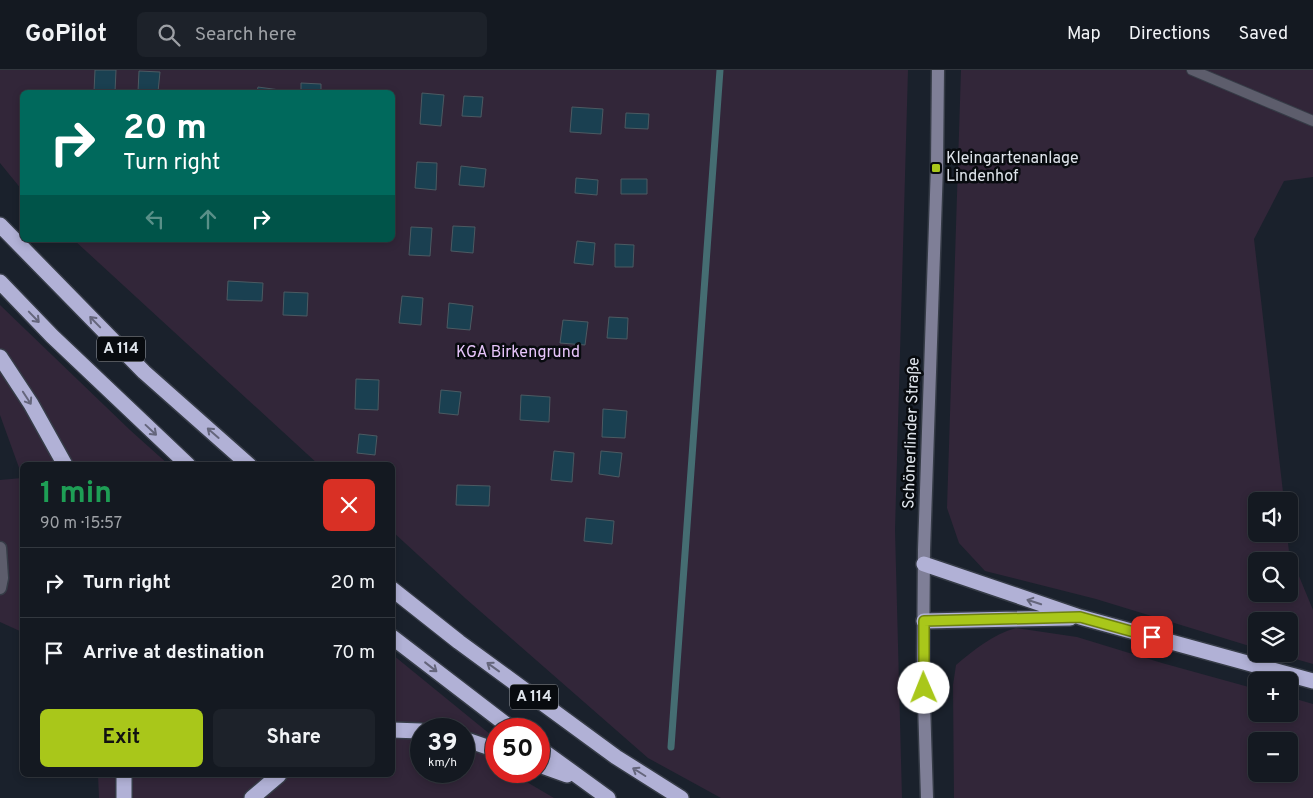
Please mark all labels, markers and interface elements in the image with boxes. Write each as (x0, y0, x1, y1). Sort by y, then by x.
search box (137, 12, 487, 57)
text: GoPilot (25, 20, 107, 50)
icon: search (155, 21, 183, 49)
text: Search here (195, 23, 296, 47)
text: Map (1067, 23, 1101, 46)
text: Directions (1129, 23, 1211, 46)
text: Saved (1239, 23, 1288, 46)
text: 20 m (123, 107, 207, 151)
icon: right (40, 110, 105, 175)
place label: Kleingartenanlage Lindenhof (946, 149, 1079, 187)
text: Turn right (123, 150, 220, 177)
marker: Kleingartenanlage Lindenhof (930, 162, 942, 174)
icon: left (141, 205, 169, 233)
icon: ahead (194, 205, 222, 233)
icon: right (247, 205, 275, 233)
one-way arrow (28, 311, 40, 323)
one-way arrow (89, 316, 101, 328)
road number: A 114 (97, 336, 145, 362)
park label: KGA Birkengrund (456, 343, 580, 363)
street label: Schönerlinder Straße (899, 357, 925, 509)
one-way arrow (22, 390, 32, 404)
one-way arrow (145, 424, 157, 436)
one-way arrow (206, 427, 219, 439)
text: 1 min (40, 476, 112, 513)
button: close (323, 479, 375, 531)
map controls (1248, 492, 1298, 782)
button: sound (1248, 492, 1298, 542)
text: 90 m · 15:57 (40, 514, 122, 534)
button: search (1248, 552, 1298, 602)
icon: right (40, 569, 68, 597)
text: Turn right (83, 571, 171, 595)
text: 20 m (331, 571, 375, 595)
one-way arrow (1026, 597, 1042, 606)
button: layers (1248, 612, 1298, 662)
pin (1131, 616, 1173, 658)
icon: arrive (1138, 623, 1166, 651)
icon: arrive (40, 639, 68, 667)
text: Arrive at destination (83, 641, 264, 665)
text: 70 m (333, 641, 375, 665)
position arrow (897, 661, 949, 713)
one-way arrow (424, 662, 438, 672)
one-way arrow (486, 662, 500, 672)
button: + (1248, 672, 1298, 722)
road number: A 114 (510, 684, 558, 710)
button: Exit (40, 709, 203, 767)
button: Share (213, 709, 375, 767)
speed limit sign: 50 (485, 718, 550, 783)
text: 39 (427, 728, 458, 760)
button: − (1248, 732, 1298, 782)
text: km/h (428, 755, 457, 771)
one-way arrow (633, 767, 647, 777)

